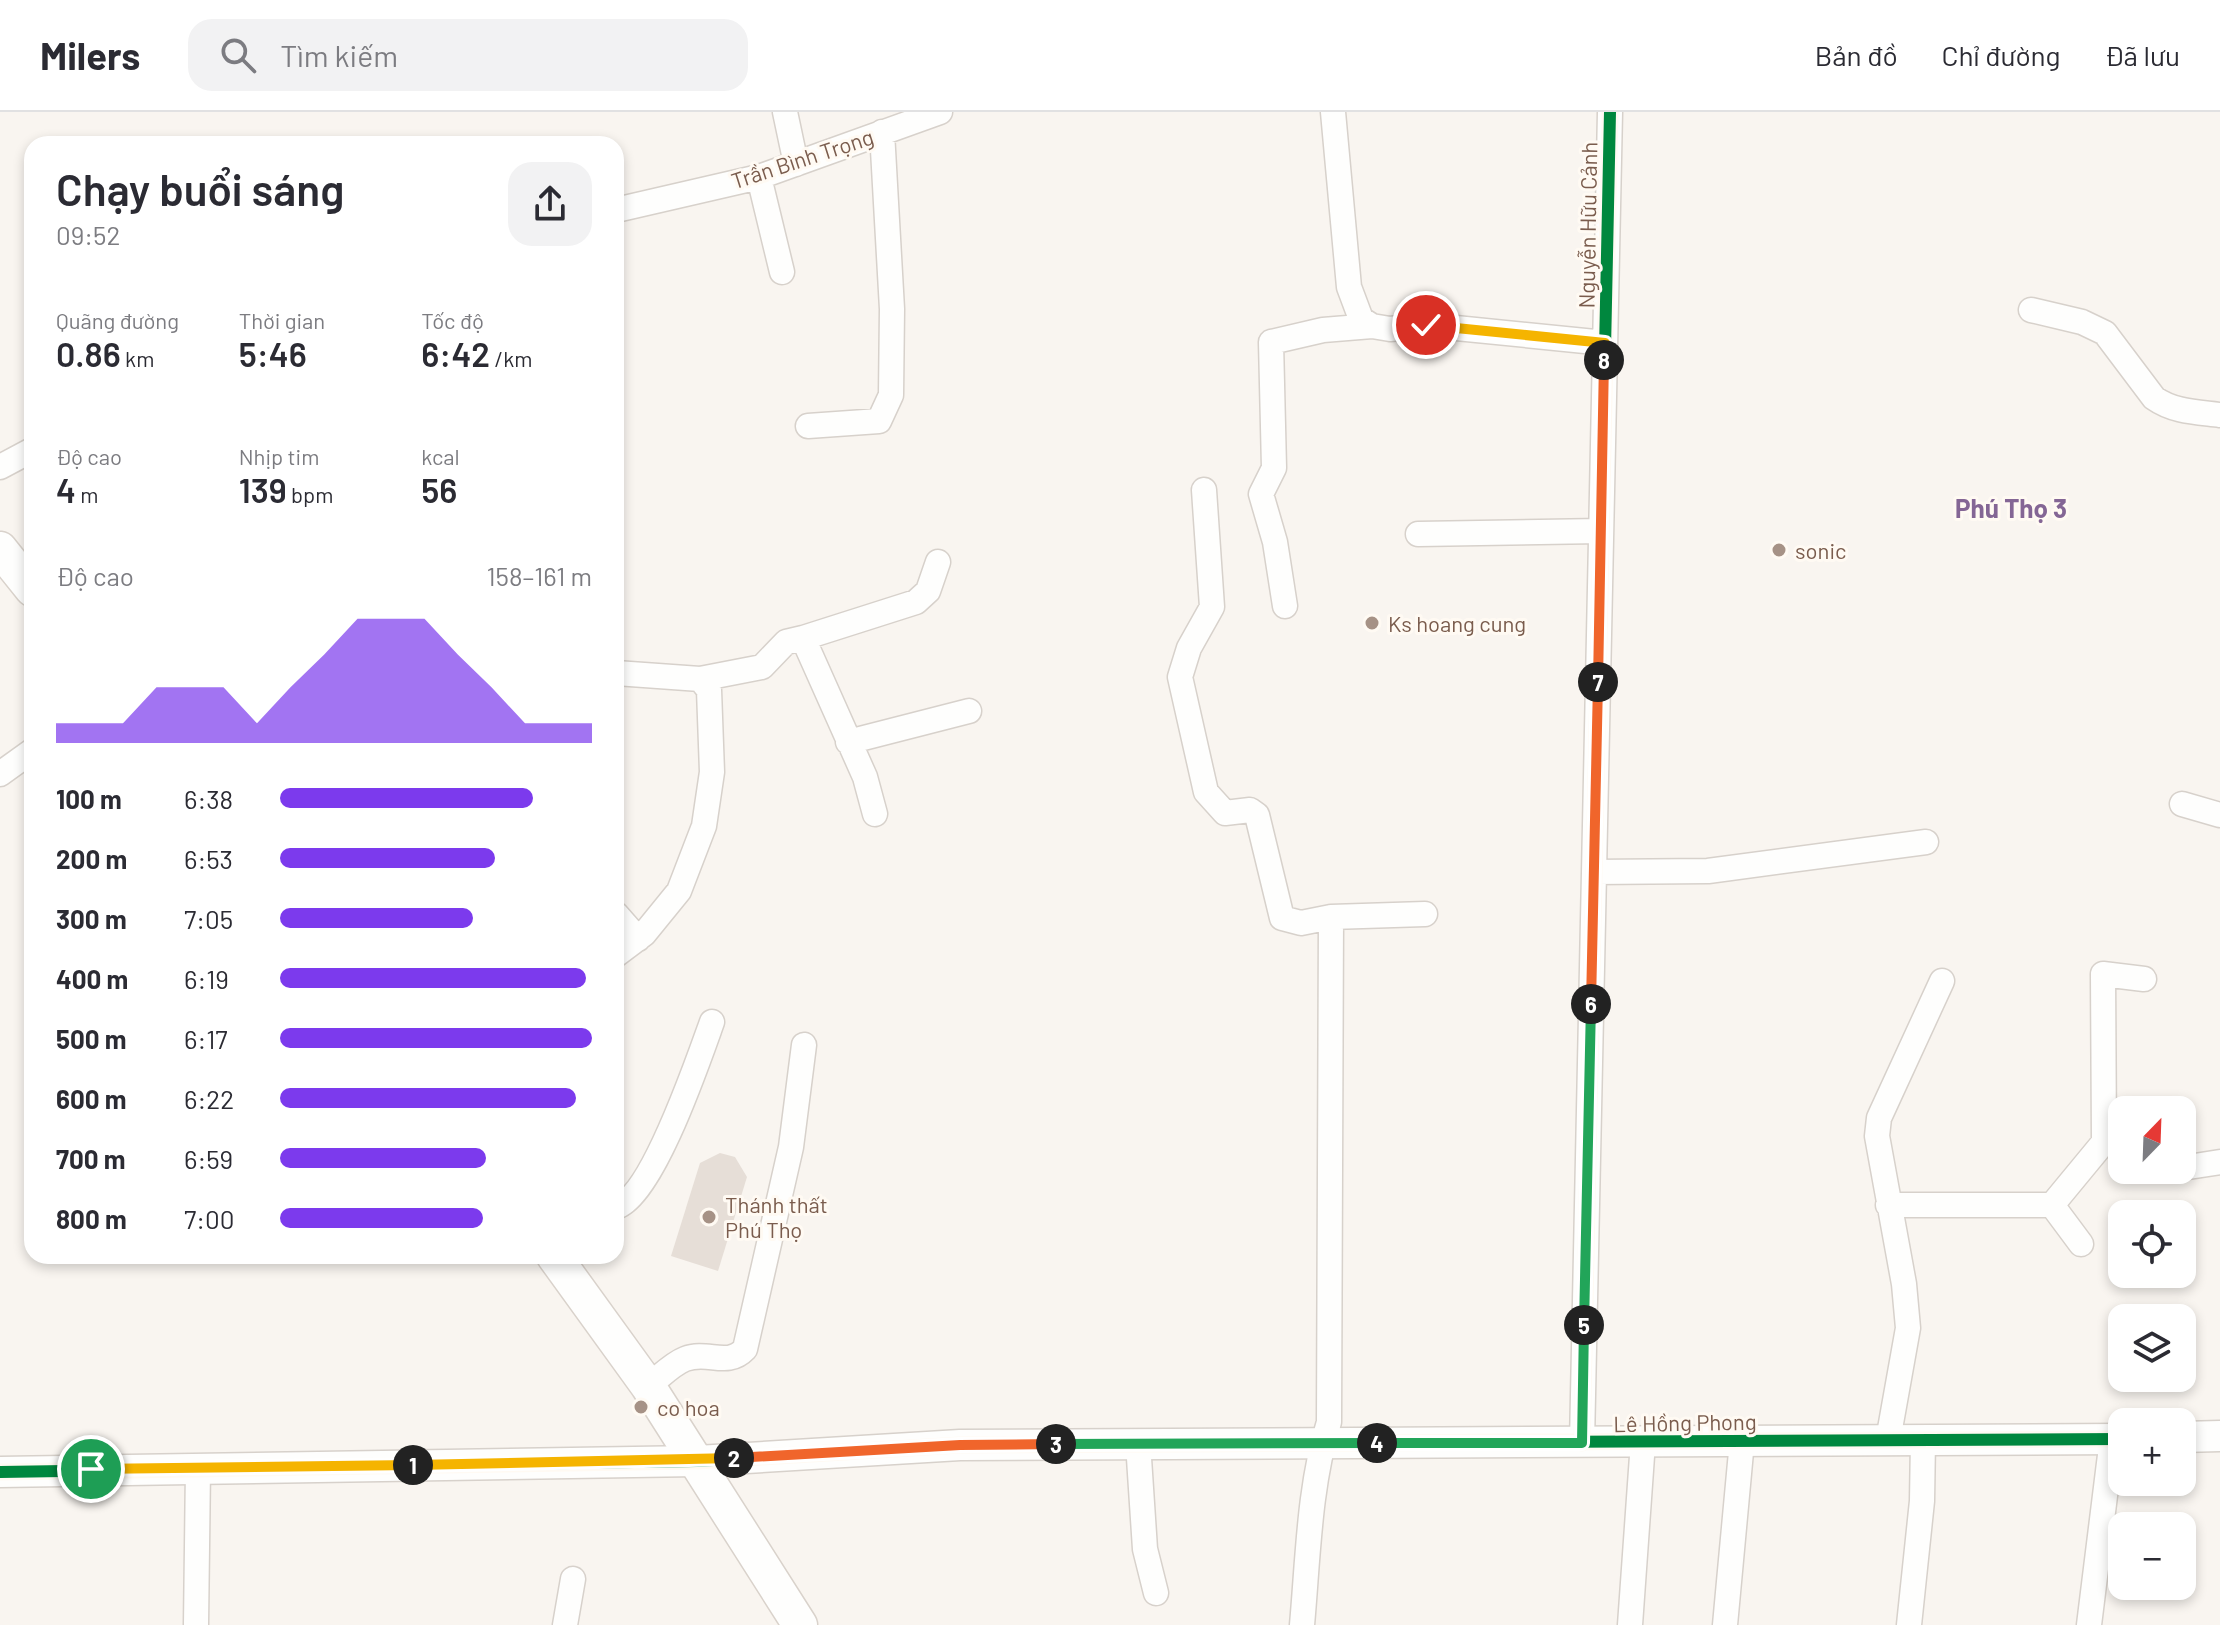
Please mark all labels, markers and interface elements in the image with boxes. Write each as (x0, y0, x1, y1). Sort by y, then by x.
search box (188, 19, 748, 91)
text: Milers (40, 32, 140, 78)
icon: search (216, 33, 260, 77)
text: Tìm kiếm (280, 37, 398, 73)
text: Bản đồ (1815, 38, 1898, 72)
text: Chỉ đường (1942, 38, 2061, 72)
text: Đã lưu (2105, 38, 2180, 72)
street label: Trần Bình Trọng (728, 123, 876, 193)
street label: Nguyễn Hữu Cảnh (1573, 141, 1601, 309)
text: Chạy buổi sáng (56, 162, 344, 215)
button: share (508, 162, 592, 246)
text: 09:52 (56, 219, 120, 250)
pin (1392, 291, 1460, 359)
icon: check (1404, 303, 1448, 347)
text: Quãng đường (56, 307, 179, 333)
text: Thời gian (239, 307, 325, 333)
text: Tốc độ (421, 307, 484, 333)
text: 0.86 (56, 333, 121, 374)
text: 5:46 (239, 333, 307, 374)
text: 6:42 (421, 333, 490, 374)
pin: 8 (1584, 340, 1624, 380)
text: km (121, 345, 154, 371)
text: /km (490, 345, 532, 371)
text: 8 (1598, 347, 1610, 373)
text: Độ cao (56, 443, 122, 469)
text: Nhịp tim (239, 443, 319, 469)
text: kcal (421, 443, 460, 469)
text: 4 (56, 469, 76, 510)
text: 139 (239, 469, 287, 510)
text: 56 (421, 469, 457, 510)
text: m (76, 481, 99, 507)
text: bpm (287, 481, 333, 507)
district label: Phú Thọ 3 (1955, 492, 2067, 523)
place label: sonic (1795, 537, 1846, 563)
marker: sonic (1770, 541, 1788, 559)
text: Độ cao (56, 560, 134, 591)
text: 158–161 m (486, 560, 592, 591)
place label: Ks hoang cung (1388, 610, 1526, 636)
marker: Ks hoang cung (1363, 614, 1381, 632)
pin: 7 (1578, 662, 1618, 702)
text: 7 (1593, 669, 1603, 695)
text: 100 m (56, 783, 122, 814)
text: 6:38 (184, 783, 233, 814)
text: 200 m (56, 843, 127, 874)
text: 6:53 (184, 843, 233, 874)
text: 300 m (56, 903, 127, 934)
text: 7:05 (184, 903, 233, 934)
text: 400 m (56, 963, 128, 994)
text: 6:19 (184, 963, 229, 994)
pin: 6 (1571, 984, 1611, 1024)
text: 6 (1585, 991, 1597, 1017)
text: 500 m (56, 1023, 127, 1054)
text: 6:17 (184, 1023, 228, 1054)
text: 600 m (56, 1083, 127, 1114)
text: 6:22 (184, 1083, 234, 1114)
north arrow (2108, 1096, 2196, 1184)
map controls (2108, 1096, 2196, 1600)
text: 700 m (56, 1143, 125, 1174)
text: 6:59 (184, 1143, 233, 1174)
place label: Thánh thất Phú Thọ (725, 1191, 828, 1242)
button: locate (2108, 1200, 2196, 1288)
text: 800 m (56, 1203, 127, 1234)
text: 7:00 (184, 1203, 235, 1234)
marker: Thánh thất Phú Thọ (700, 1208, 718, 1226)
button: layers (2108, 1304, 2196, 1392)
pin: 5 (1564, 1305, 1604, 1345)
text: 5 (1578, 1312, 1590, 1338)
place label: co hoa (657, 1394, 720, 1420)
marker: co hoa (632, 1398, 650, 1416)
street label: Lê Hồng Phong (1613, 1408, 1757, 1436)
button: + (2108, 1408, 2196, 1496)
pin: 4 (1357, 1423, 1397, 1463)
pin: 3 (1036, 1424, 1076, 1464)
text: 4 (1370, 1430, 1384, 1456)
text: 3 (1050, 1431, 1062, 1457)
pin (57, 1435, 125, 1503)
pin: 2 (714, 1438, 754, 1478)
pin: 1 (393, 1445, 433, 1485)
text: 2 (728, 1445, 740, 1471)
icon: arrive (69, 1447, 113, 1491)
text: 1 (409, 1452, 417, 1478)
button: − (2108, 1512, 2196, 1600)

